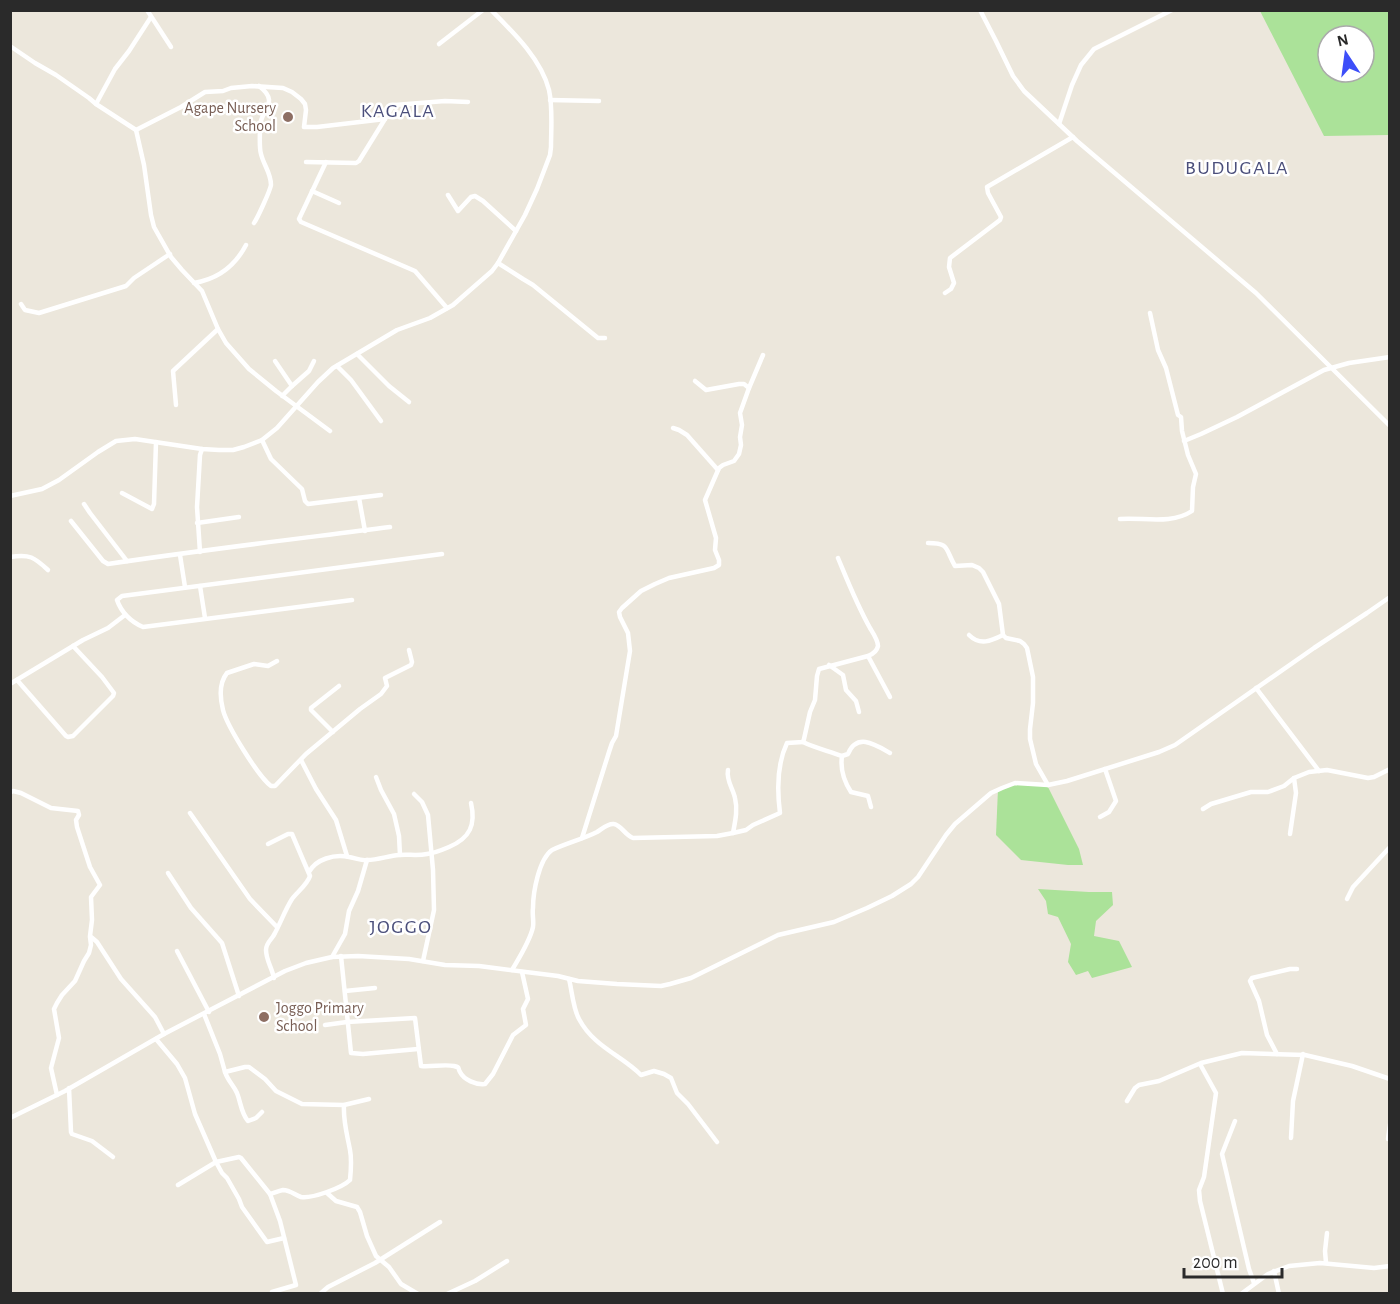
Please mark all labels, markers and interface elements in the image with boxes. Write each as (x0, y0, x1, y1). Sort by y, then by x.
north arrow (1316, 24, 1376, 84)
text: N (1336, 31, 1350, 49)
place label: Agape Nursery School (184, 100, 276, 134)
district label: KAGALA (361, 101, 435, 121)
marker: Agape Nursery School (281, 110, 295, 124)
district label: BUDUGALA (1185, 158, 1289, 178)
district label: JOGGO (370, 917, 432, 937)
place label: Joggo Primary School (276, 1000, 364, 1034)
marker: Joggo Primary School (257, 1010, 271, 1024)
scale bar (1184, 1241, 1282, 1279)
text: 200 m (1193, 1254, 1238, 1272)

